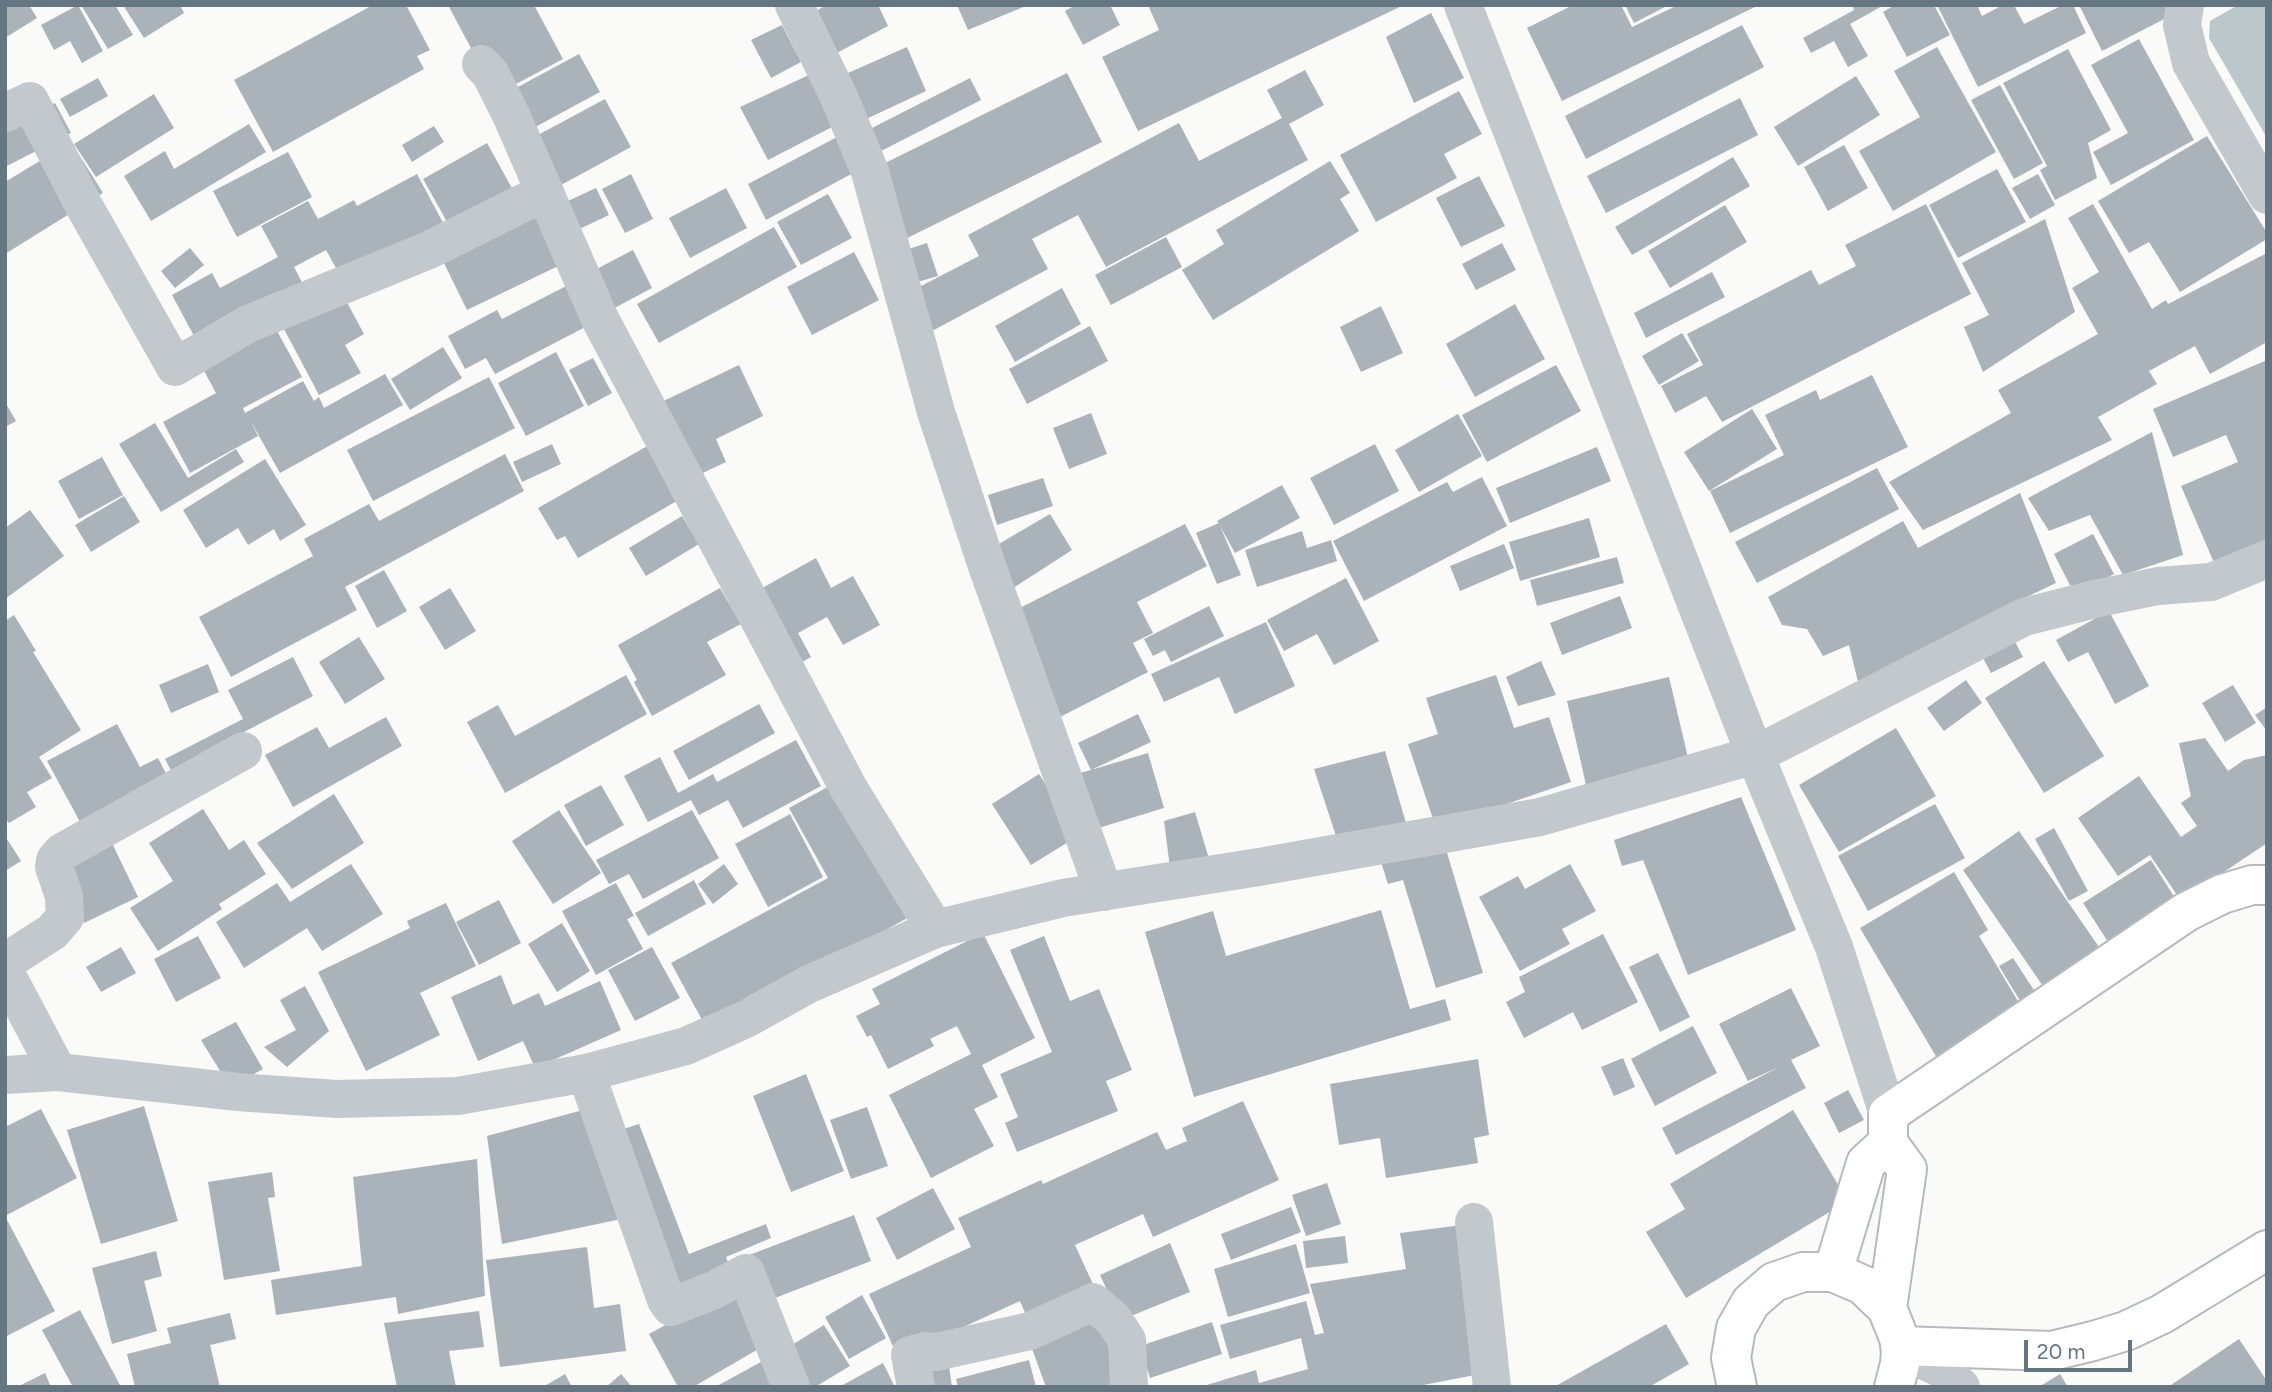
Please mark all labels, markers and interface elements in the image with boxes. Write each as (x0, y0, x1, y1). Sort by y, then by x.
scale bar (2027, 1326, 2136, 1370)
text: 20 m (2037, 1339, 2085, 1364)

